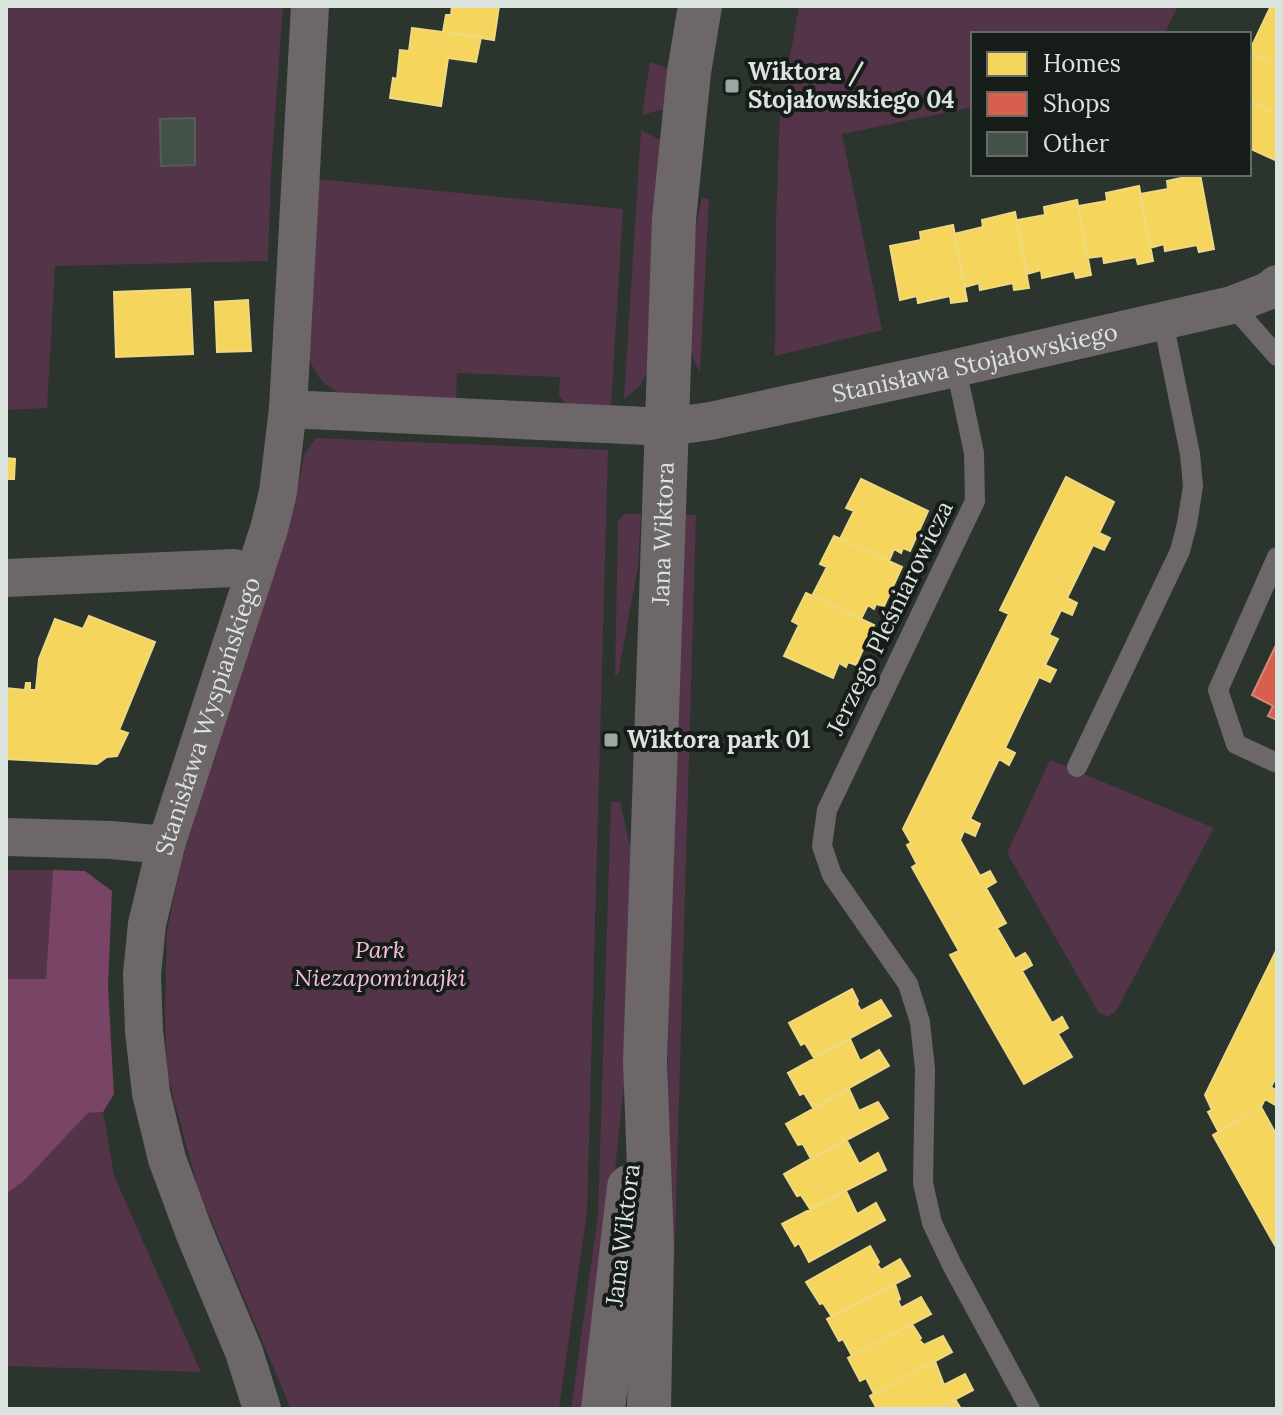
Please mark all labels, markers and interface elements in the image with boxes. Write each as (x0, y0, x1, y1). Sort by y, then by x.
legend (971, 32, 1251, 176)
text: Homes (1043, 48, 1121, 79)
place label: Wiktora / Stojałowskiego 04 (748, 56, 955, 115)
marker: Wiktora / Stojałowskiego 04 (723, 77, 741, 95)
text: Shops (1043, 88, 1110, 119)
text: Other (1043, 128, 1110, 159)
street label: Stanisława Stojałowskiego (829, 316, 1120, 409)
street label: Jana Wiktora (645, 461, 681, 607)
street label: Jerzego Pleśniarowicza (819, 496, 960, 741)
street label: Stanisława Wyspiańskiego (148, 573, 267, 858)
place label: Wiktora park 01 (627, 724, 811, 755)
marker: Wiktora park 01 (602, 731, 620, 749)
park label: Park Niezapominajki (294, 934, 466, 993)
street label: Jana Wiktora (598, 1162, 647, 1309)

